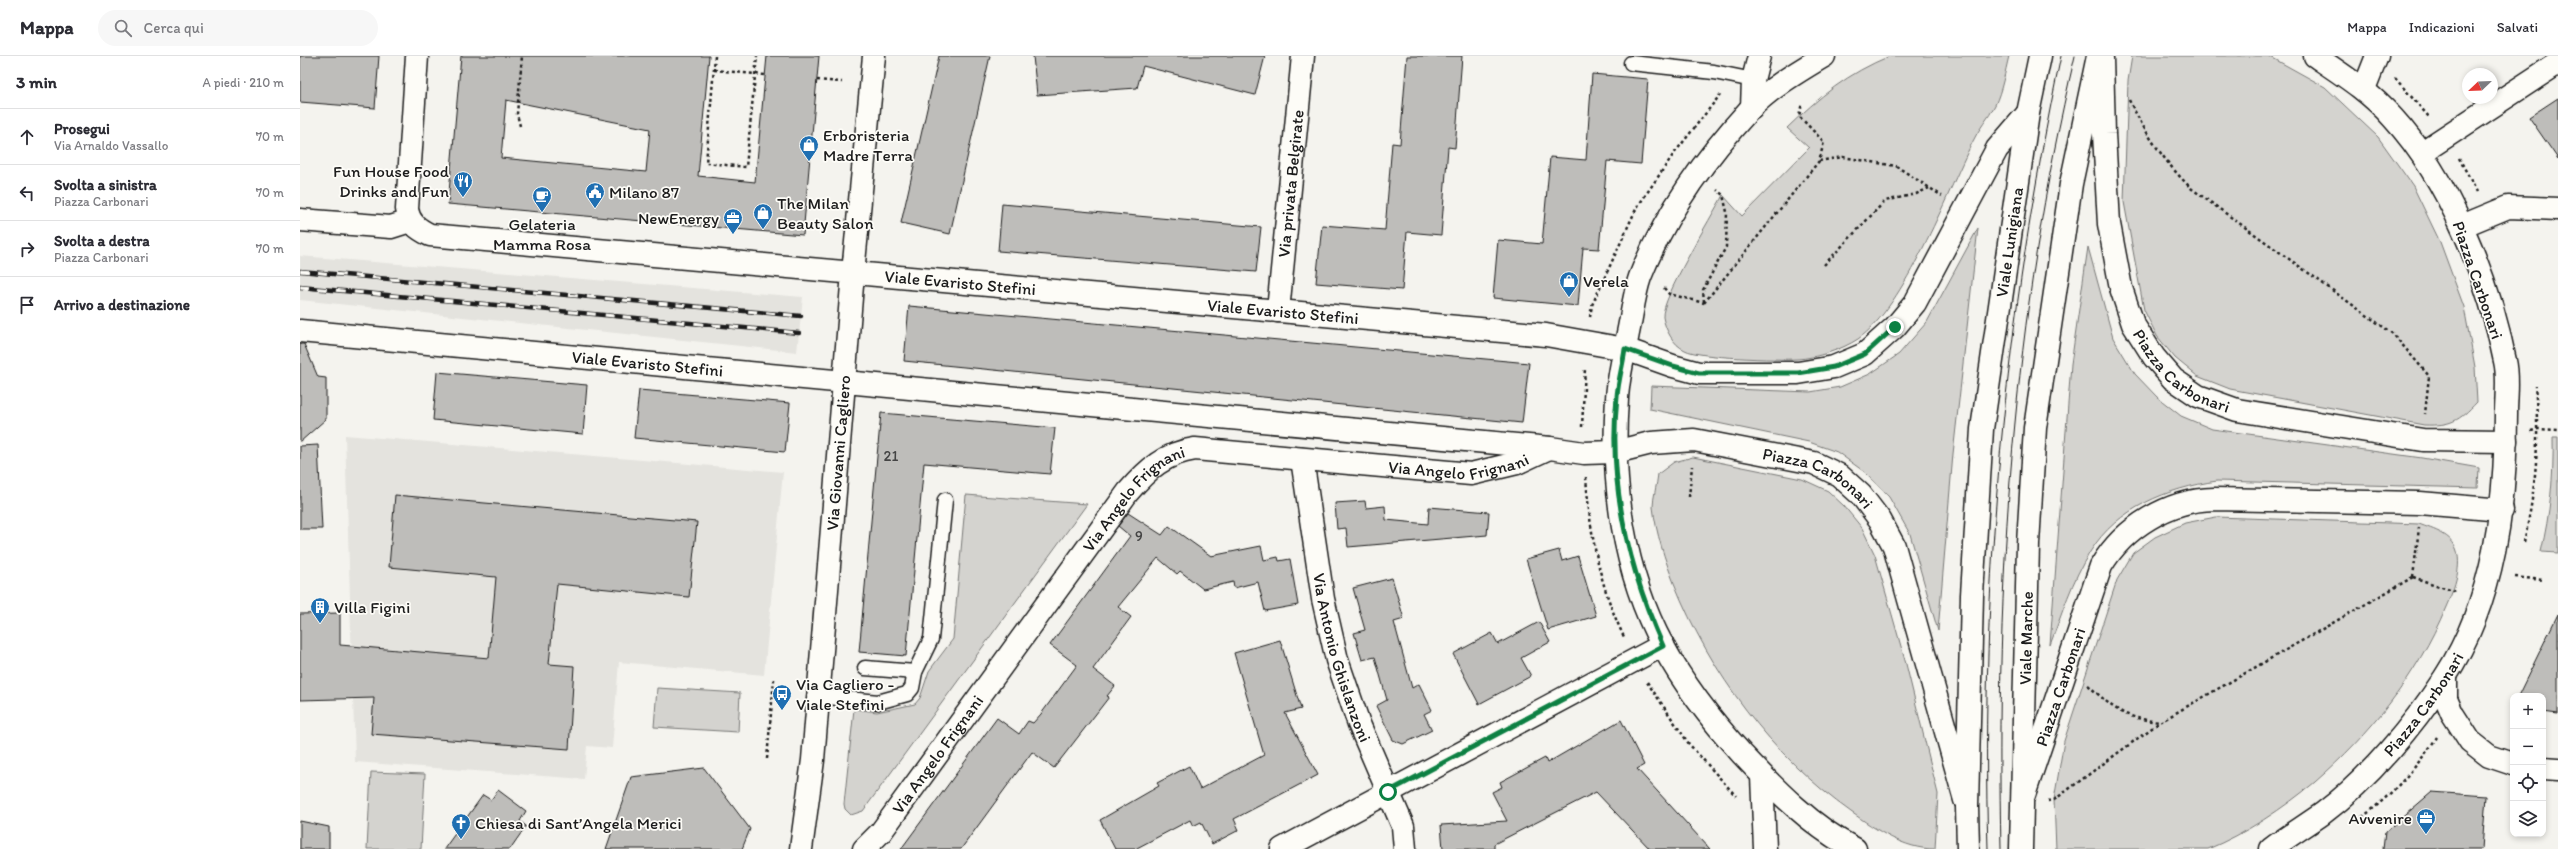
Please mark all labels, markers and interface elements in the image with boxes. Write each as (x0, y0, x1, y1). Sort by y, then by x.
search box (98, 10, 378, 46)
text: Mappa (20, 16, 74, 39)
icon: search (112, 17, 134, 39)
text: Cerca qui (144, 19, 204, 37)
text: Mappa (2347, 19, 2387, 36)
text: Indicazioni (2409, 19, 2475, 36)
text: Salvati (2497, 19, 2538, 36)
north arrow (2462, 68, 2498, 104)
text: 3 min (16, 72, 57, 92)
text: A piedi · 210 m (202, 75, 284, 90)
street label: Via privata Belgirate (1273, 109, 1308, 258)
text: Prosegui (54, 120, 110, 138)
place label: Erboristeria Madre Terra (823, 125, 913, 165)
icon: ahead (16, 126, 38, 148)
text: 70 m (256, 129, 284, 144)
shop icon: Erboristeria Madre Terra (798, 134, 820, 162)
text: Via Arnaldo Vassallo (54, 138, 168, 153)
place label: Fun House Food Drinks and Fun (333, 161, 450, 201)
restaurant icon: Fun House Food Drinks and Fun (452, 170, 474, 198)
text: Svolta a sinistra (54, 176, 157, 194)
public building icon: Milano 87 (584, 181, 606, 209)
icon: left (16, 182, 38, 204)
place label: Milano 87 (609, 182, 680, 202)
text: 70 m (256, 185, 284, 200)
cafe icon: Gelateria Mamma Rosa (531, 185, 553, 213)
street label: Viale Lunigiana (1991, 186, 2027, 299)
place label: The Milan Beauty Salon (777, 193, 874, 233)
text: Piazza Carbonari (54, 194, 149, 209)
shop icon: The Milan Beauty Salon (752, 202, 774, 230)
office icon: NewEnergy (722, 207, 744, 235)
place label: NewEnergy (638, 208, 719, 228)
place label: Gelateria Mamma Rosa (493, 214, 591, 254)
street label: Piazza Carbonari (2448, 218, 2508, 342)
text: Svolta a destra (54, 232, 150, 250)
icon: right (16, 238, 38, 260)
text: 70 m (256, 241, 284, 256)
text: Piazza Carbonari (54, 250, 149, 265)
street label: Viale Evaristo Stefini (884, 266, 1037, 299)
shop icon: Verela (1558, 270, 1580, 298)
place label: Verela (1583, 271, 1629, 291)
icon: arrive (16, 294, 38, 316)
street label: Viale Evaristo Stefini (1206, 295, 1360, 328)
text: Arrivo a destinazione (54, 296, 190, 314)
route end (1886, 318, 1904, 336)
street label: Piazza Carbonari (2129, 325, 2233, 417)
street label: Viale Evaristo Stefini (571, 346, 724, 381)
street label: Via Giovanni Cagliero (822, 374, 855, 531)
street label: Via Angelo Frignani (1078, 441, 1187, 556)
street label: Piazza Carbonari (1761, 443, 1878, 512)
house number: 21 (884, 447, 898, 465)
street label: Via Angelo Frignani (1387, 449, 1532, 484)
house number: 9 (1135, 527, 1143, 545)
street label: Via Antonio Ghislanzoni (1309, 572, 1376, 745)
street label: Viale Marche (2015, 591, 2037, 685)
building icon: Villa Figini (309, 596, 331, 624)
place label: Villa Figini (334, 597, 410, 617)
street label: Piazza Carbonari (2031, 625, 2090, 749)
street label: Piazza Carbonari (2379, 649, 2467, 760)
place label: Via Cagliero - Viale Stefini (796, 674, 894, 714)
bus stop icon: Via Cagliero - Viale Stefini (771, 683, 793, 711)
street label: Via Angelo Frignani (888, 691, 987, 818)
map controls (2510, 693, 2546, 837)
button: + (2510, 693, 2546, 729)
button: − (2510, 729, 2546, 765)
button: locate (2510, 765, 2546, 801)
route start (1379, 783, 1397, 801)
button: layers (2510, 801, 2546, 837)
office icon: Avvenire (2415, 807, 2437, 835)
place label: Avvenire (2349, 808, 2412, 828)
church icon: Chiesa di Sant’Angela Merici (450, 812, 472, 840)
place label: Chiesa di Sant’Angela Merici (475, 813, 682, 833)

